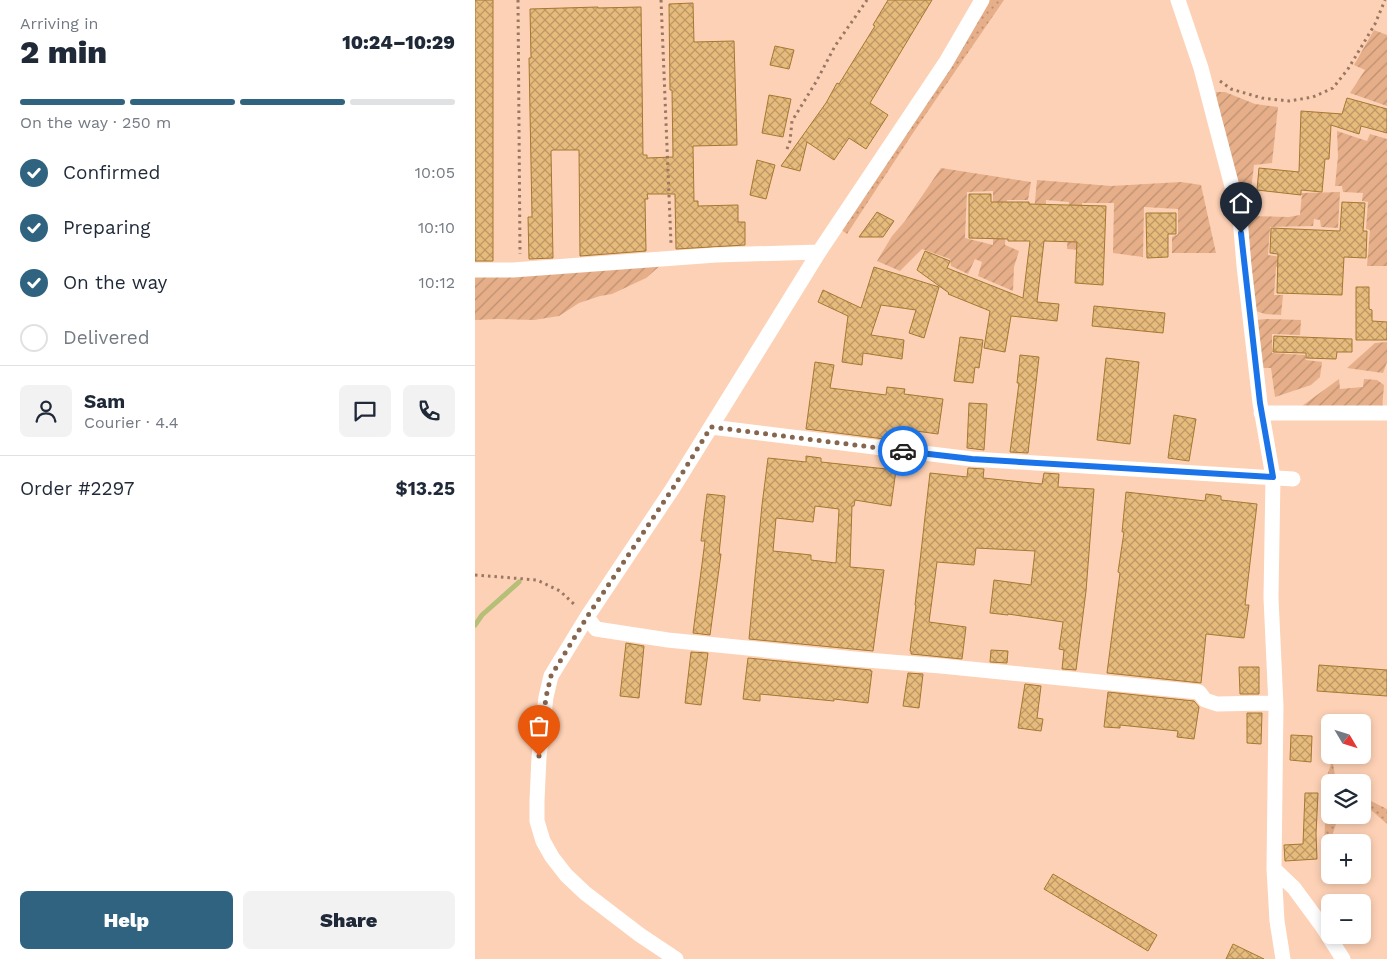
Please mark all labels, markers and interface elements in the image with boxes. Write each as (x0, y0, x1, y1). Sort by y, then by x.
text: Arriving in (20, 14, 98, 33)
text: 10:24–10:29 (342, 31, 455, 54)
text: 2 min (20, 33, 107, 71)
text: On the way · 250 m (20, 113, 171, 132)
icon: check (20, 159, 48, 187)
text: Confirmed (63, 161, 160, 184)
text: 10:05 (415, 163, 455, 182)
pin (1220, 182, 1262, 233)
icon: home (1227, 189, 1255, 217)
icon: check (20, 214, 48, 242)
text: Preparing (63, 216, 150, 239)
text: 10:10 (418, 218, 455, 237)
icon: check (20, 269, 48, 297)
text: On the way (63, 271, 167, 294)
text: 10:12 (419, 273, 455, 292)
text: Delivered (63, 326, 150, 349)
button: person (20, 385, 72, 437)
button: chat (339, 385, 391, 437)
button: phone (403, 385, 455, 437)
text: Sam (84, 390, 125, 413)
text: Courier · 4.4 (84, 413, 179, 432)
courier (878, 426, 928, 476)
icon: car (889, 437, 917, 465)
text: Order #2297 (20, 477, 135, 500)
text: $13.25 (395, 477, 455, 500)
pin (518, 705, 560, 756)
icon: bag (525, 712, 553, 740)
north arrow (1321, 714, 1371, 764)
map controls (1321, 714, 1371, 944)
button: layers (1321, 774, 1371, 824)
button: + (1321, 834, 1371, 884)
button: Help (20, 891, 233, 949)
button: Share (243, 891, 455, 949)
button: − (1321, 894, 1371, 944)

